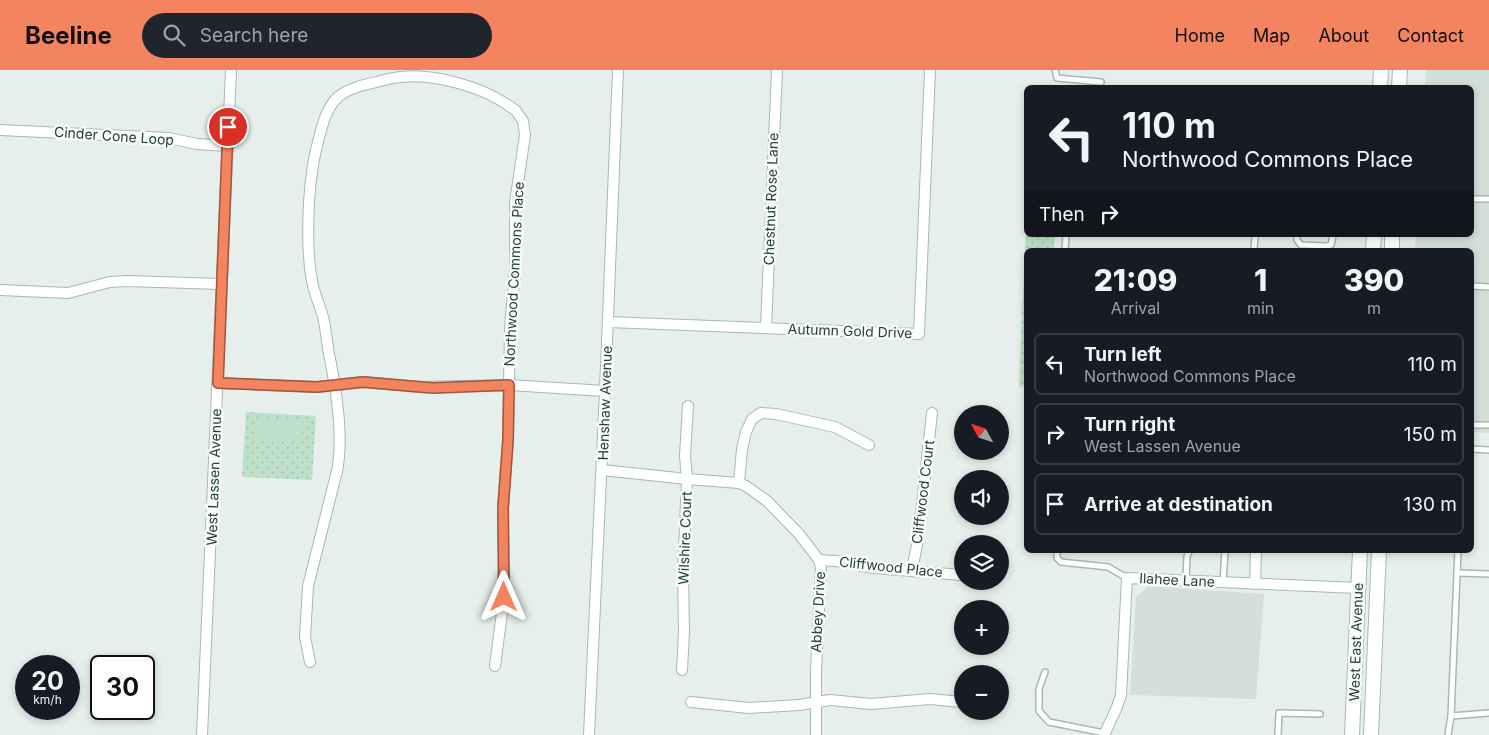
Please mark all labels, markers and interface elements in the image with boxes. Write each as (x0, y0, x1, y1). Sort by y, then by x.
search box (142, 13, 492, 58)
text: Beeline (25, 21, 112, 50)
icon: search (160, 21, 188, 49)
text: Search here (200, 24, 308, 47)
text: Home (1175, 25, 1225, 46)
text: Map (1253, 25, 1290, 46)
text: About (1318, 25, 1369, 46)
text: Contact (1397, 25, 1464, 46)
text: 110 m (1122, 104, 1216, 146)
icon: left (1039, 105, 1104, 170)
pin (207, 106, 249, 148)
icon: arrive (214, 113, 242, 141)
street label: Cinder Cone Loop (54, 123, 175, 148)
street label: Chestnut Rose Lane (760, 132, 781, 266)
text: Northwood Commons Place (1122, 146, 1413, 172)
street label: Northwood Commons Place (500, 181, 527, 367)
icon: right (1095, 200, 1123, 228)
text: Then (1039, 203, 1085, 226)
text: 21:09 (1094, 262, 1177, 298)
text: 1 (1254, 262, 1267, 298)
text: 390 (1344, 262, 1404, 298)
text: Arrival (1111, 298, 1160, 318)
text: min (1247, 298, 1274, 318)
text: m (1367, 298, 1381, 318)
street label: Autumn Gold Drive (787, 320, 913, 341)
text: Turn left (1084, 343, 1162, 366)
street label: Henshaw Avenue (594, 345, 615, 461)
icon: left (1041, 350, 1069, 378)
text: 110 m (1408, 353, 1457, 376)
text: Northwood Commons Place (1084, 366, 1296, 386)
north arrow (954, 405, 1009, 460)
map controls (954, 405, 1009, 720)
street label: West Lassen Avenue (203, 408, 224, 546)
text: Turn right (1084, 413, 1175, 436)
icon: right (1041, 420, 1069, 448)
text: 150 m (1404, 423, 1457, 446)
text: West Lassen Avenue (1084, 436, 1241, 456)
street label: Cliffwood Court (908, 439, 937, 545)
button: sound (954, 470, 1009, 525)
street label: Wilshire Court (674, 490, 695, 585)
icon: arrive (1041, 490, 1069, 518)
text: Arrive at destination (1084, 493, 1273, 516)
text: 130 m (1404, 493, 1457, 516)
button: layers (954, 535, 1009, 590)
street label: Cliffwood Place (839, 553, 944, 580)
street label: Ilahee Lane (1139, 569, 1215, 590)
position arrow (477, 570, 529, 622)
street label: Abbey Drive (807, 571, 828, 653)
street label: West East Avenue (1345, 582, 1366, 702)
button: + (954, 600, 1009, 655)
speed limit sign: 30 (90, 655, 155, 720)
button: − (954, 665, 1009, 720)
text: 20 (31, 666, 64, 696)
text: km/h (33, 692, 62, 707)

